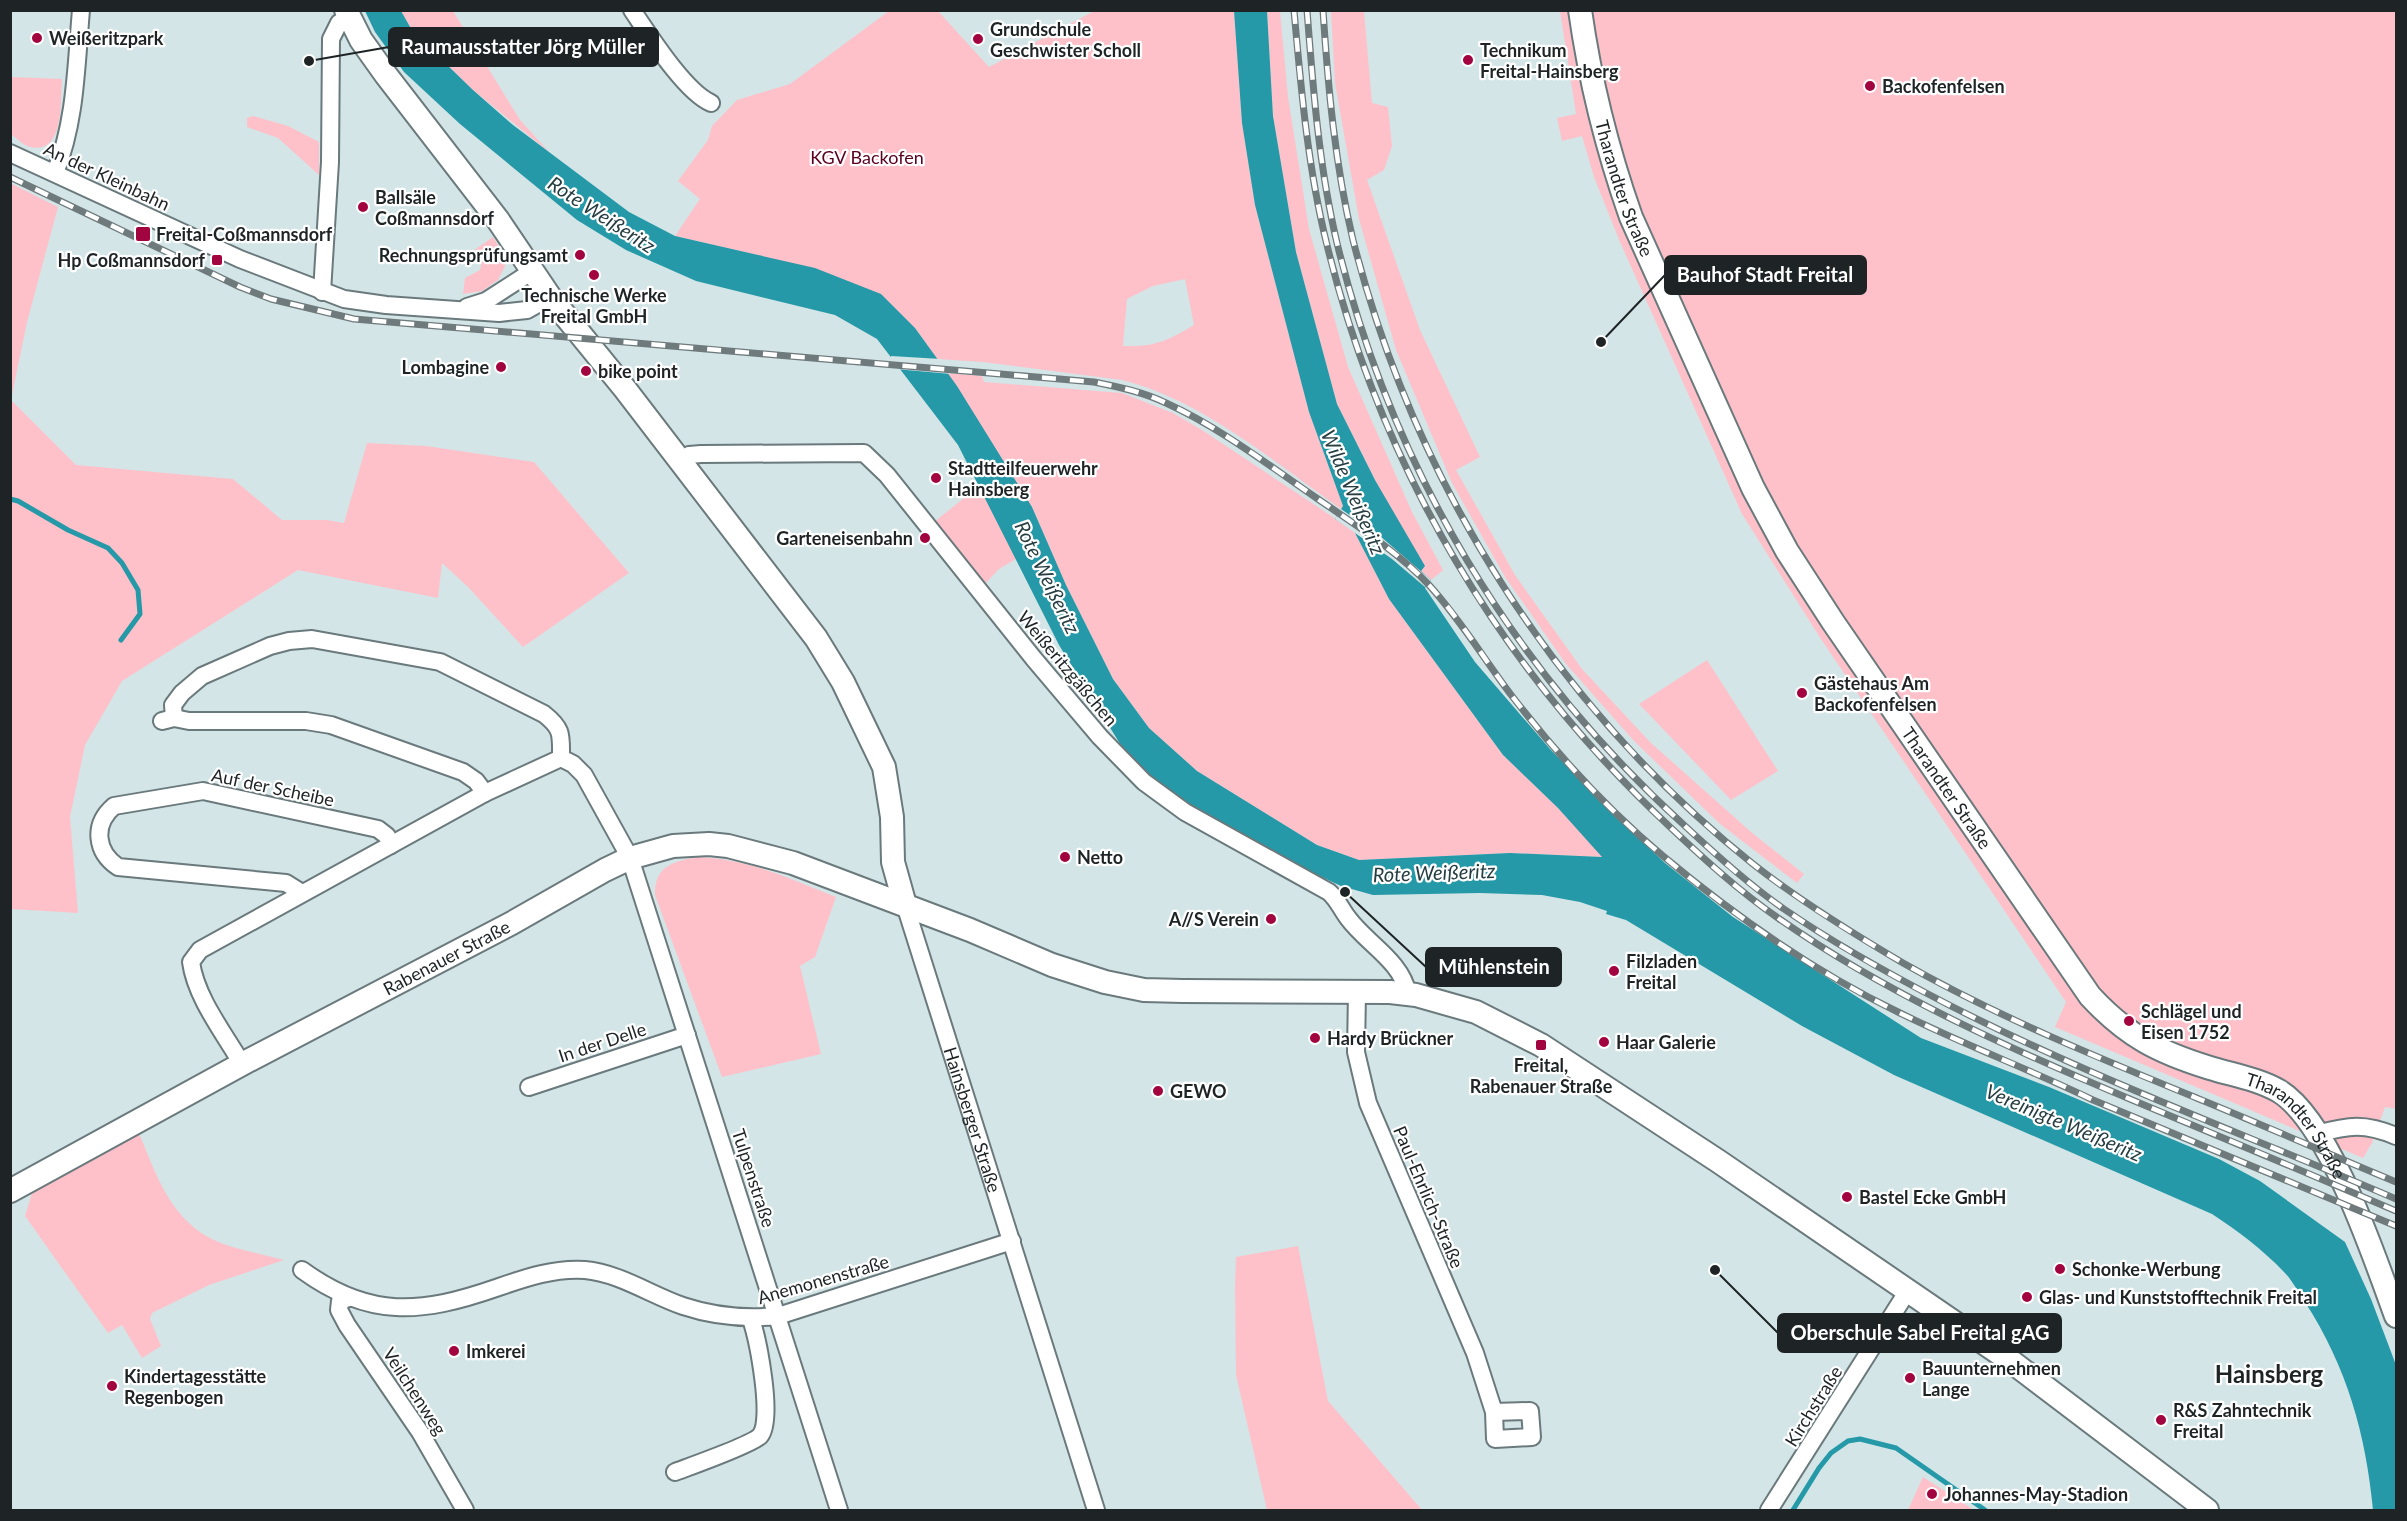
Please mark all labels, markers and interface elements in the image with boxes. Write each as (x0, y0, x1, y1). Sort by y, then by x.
place label: Grundschule Geschwister Scholl (990, 18, 1141, 61)
place label: Weißeritzpark (49, 27, 164, 49)
callout: Raumausstatter Jörg Müller (389, 28, 658, 66)
marker: Weißeritzpark (30, 31, 44, 45)
marker: Grundschule Geschwister Scholl (971, 32, 985, 46)
text: Raumausstatter Jörg Müller (401, 34, 645, 58)
place label: Technikum Freital-Hainsberg (1480, 39, 1619, 82)
marker: Technikum Freital-Hainsberg (1461, 53, 1475, 67)
place label: Backofenfelsen (1882, 75, 2005, 97)
marker: Backofenfelsen (1863, 79, 1877, 93)
street label: Tharandter Straße (1591, 118, 1658, 260)
street label: An der Kleinbahn (41, 137, 173, 215)
park label: KGV Backofen (810, 146, 924, 168)
water label: Rote Weißeritz (544, 171, 660, 258)
place label: Ballsäle Coßmannsdorf (375, 186, 495, 229)
marker: Ballsäle Coßmannsdorf (356, 200, 370, 214)
place label: Freital-Coßmannsdorf (156, 223, 333, 245)
marker: Freital-Coßmannsdorf (134, 225, 152, 243)
place label: Rechnungsprüfungsamt (379, 244, 568, 266)
marker: Rechnungsprüfungsamt (573, 248, 587, 262)
place label: Hp Coßmannsdorf (58, 249, 206, 271)
marker: Hp Coßmannsdorf (210, 253, 224, 267)
callout: Bauhof Stadt Freital (1665, 256, 1866, 294)
text: Bauhof Stadt Freital (1677, 262, 1853, 286)
marker: Technische Werke Freital GmbH (587, 268, 601, 282)
place label: Technische Werke Freital GmbH (521, 284, 667, 327)
place label: Lombagine (402, 356, 489, 378)
marker: Lombagine (494, 360, 508, 374)
place label: bike point (598, 360, 678, 382)
marker: bike point (579, 364, 593, 378)
water label: Wilde Weißeritz (1317, 426, 1391, 558)
place label: Stadtteilfeuerwehr Hainsberg (948, 457, 1098, 500)
marker: Stadtteilfeuerwehr Hainsberg (929, 471, 943, 485)
water label: Rote Weißeritz (1010, 517, 1086, 638)
place label: Garteneisenbahn (776, 527, 913, 549)
marker: Garteneisenbahn (918, 531, 932, 545)
street label: Weißeritzgäßchen (1013, 606, 1123, 730)
place label: Gästehaus Am Backofenfelsen (1814, 672, 1937, 715)
marker: Gästehaus Am Backofenfelsen (1795, 686, 1809, 700)
street label: Tharandter Straße (1897, 723, 1996, 853)
street label: Auf der Scheibe (210, 763, 336, 811)
place label: Netto (1077, 846, 1123, 868)
marker: Netto (1058, 850, 1072, 864)
water label: Rote Weißeritz (1372, 858, 1496, 886)
place label: A//S Verein (1168, 908, 1259, 930)
marker: A//S Verein (1264, 912, 1278, 926)
street label: Rabenauer Straße (379, 915, 514, 1000)
callout: Mühlenstein (1426, 948, 1561, 986)
place label: Filzladen Freital (1626, 950, 1697, 993)
text: Mühlenstein (1438, 954, 1550, 978)
marker: Filzladen Freital (1607, 964, 1621, 978)
place label: Schlägel und Eisen 1752 (2141, 1000, 2242, 1043)
marker: Schlägel und Eisen 1752 (2122, 1014, 2136, 1028)
street label: In der Delle (555, 1017, 649, 1067)
place label: Hardy Brückner (1327, 1027, 1453, 1049)
marker: Hardy Brückner (1308, 1031, 1322, 1045)
place label: Haar Galerie (1616, 1031, 1716, 1053)
marker: Haar Galerie (1597, 1035, 1611, 1049)
marker: Freital, Rabenauer Straße (1534, 1038, 1548, 1052)
street label: Hainsberger Straße (939, 1044, 1006, 1195)
place label: Freital, Rabenauer Straße (1470, 1054, 1613, 1097)
street label: Tharandter Straße (2243, 1067, 2351, 1182)
water label: Vereinigte Weißeritz (1982, 1078, 2146, 1166)
place label: GEWO (1170, 1080, 1227, 1102)
marker: GEWO (1151, 1084, 1165, 1098)
street label: Paul-Ehrlich-Straße (1389, 1123, 1469, 1271)
street label: Tulpenstraße (728, 1126, 780, 1230)
place label: Bastel Ecke GmbH (1859, 1186, 2006, 1208)
marker: Bastel Ecke GmbH (1840, 1190, 1854, 1204)
street label: Anemonenstraße (755, 1250, 891, 1308)
place label: Schonke-Werbung (2072, 1258, 2221, 1280)
marker: Schonke-Werbung (2053, 1262, 2067, 1276)
place label: Glas- und Kunststofftechnik Freital (2039, 1286, 2317, 1308)
marker: Glas- und Kunststofftechnik Freital (2020, 1290, 2034, 1304)
callout: Oberschule Sabel Freital gAG (1778, 1314, 2061, 1352)
text: Oberschule Sabel Freital gAG (1790, 1320, 2050, 1344)
place label: Imkerei (466, 1340, 526, 1362)
street label: Veilchenweg (379, 1343, 451, 1439)
marker: Imkerei (447, 1344, 461, 1358)
place label: Bauunternehmen Lange (1922, 1357, 2061, 1400)
district label: Hainsberg (2215, 1359, 2324, 1388)
street label: Kirchstraße (1780, 1362, 1846, 1450)
place label: Kindertagesstätte Regenbogen (124, 1365, 266, 1408)
marker: Bauunternehmen Lange (1903, 1371, 1917, 1385)
marker: Kindertagesstätte Regenbogen (105, 1379, 119, 1393)
place label: R&S Zahntechnik Freital (2173, 1399, 2312, 1442)
marker: R&S Zahntechnik Freital (2154, 1413, 2168, 1427)
place label: Johannes-May-Stadion (1944, 1483, 2128, 1505)
marker: Johannes-May-Stadion (1925, 1487, 1939, 1501)

